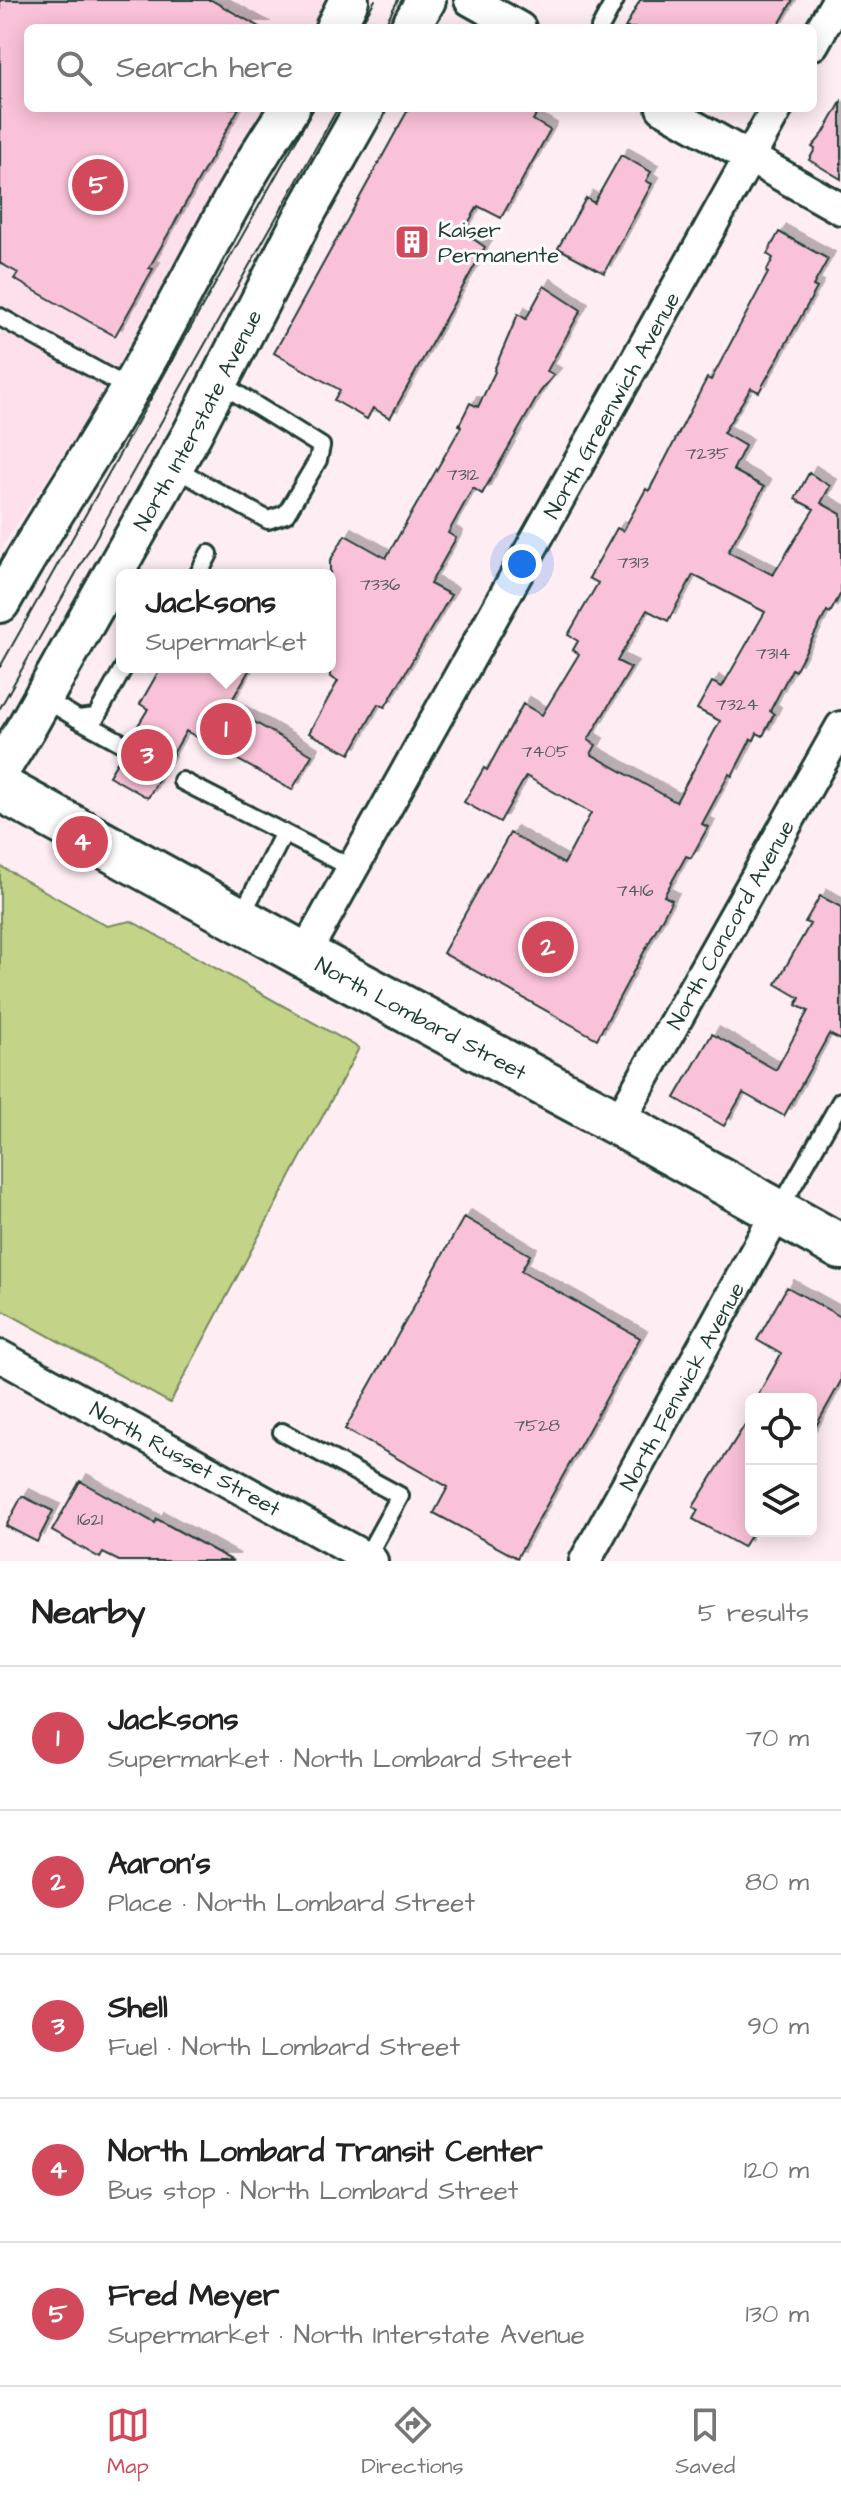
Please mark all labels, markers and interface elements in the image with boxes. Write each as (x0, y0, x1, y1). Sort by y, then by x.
search box (24, 24, 817, 112)
icon: search (52, 46, 96, 90)
text: Search here (116, 47, 293, 89)
pin: 5 (72, 155, 124, 215)
place label: Kaiser Permanente (438, 215, 559, 271)
building icon: Kaiser Permanente (393, 223, 431, 261)
street label: North Greenwich Avenue (537, 287, 688, 525)
street label: North Interstate Avenue (127, 305, 270, 537)
house number: 7235 (685, 441, 729, 466)
house number: 7312 (447, 462, 480, 487)
your location (502, 544, 542, 584)
house number: 7313 (617, 550, 649, 575)
popup (116, 569, 336, 673)
house number: 7336 (360, 572, 400, 597)
text: Jacksons (145, 582, 276, 624)
text: Supermarket (145, 624, 307, 660)
house number: 7314 (756, 641, 790, 666)
house number: 7324 (716, 692, 758, 717)
pin: 1 (200, 699, 252, 759)
pin: 3 (121, 725, 173, 785)
house number: 7405 (521, 739, 569, 764)
pin: 4 (56, 812, 108, 872)
street label: North Concord Avenue (660, 815, 803, 1035)
house number: 7416 (617, 878, 653, 903)
pin: 2 (522, 917, 574, 977)
street label: North Lombard Street (310, 950, 532, 1088)
street label: North Fenwick Avenue (613, 1277, 753, 1497)
map controls (745, 1393, 817, 1537)
button: locate (745, 1393, 817, 1465)
street label: North Russet Street (84, 1395, 286, 1525)
house number: 7528 (514, 1413, 560, 1438)
button: layers (745, 1465, 817, 1537)
house number: 1621 (77, 1507, 103, 1532)
text: Nearby (32, 1589, 146, 1637)
text: 5 results (698, 1595, 809, 1631)
text: Jacksons (108, 1699, 239, 1741)
text: 1 (56, 1720, 60, 1756)
text: 70 m (746, 1720, 809, 1756)
text: Supermarket · North Lombard Street (108, 1741, 572, 1777)
text: Aaron's (108, 1843, 211, 1885)
text: 2 (51, 1864, 65, 1900)
text: 80 m (745, 1864, 809, 1900)
text: Place · North Lombard Street (108, 1885, 475, 1921)
text: Shell (108, 1987, 168, 2029)
text: 3 (51, 2008, 65, 2044)
text: 90 m (747, 2008, 809, 2044)
text: Fuel · North Lombard Street (108, 2029, 460, 2065)
text: North Lombard Transit Center (108, 2131, 543, 2173)
text: 4 (49, 2152, 67, 2188)
text: 120 m (744, 2152, 809, 2188)
text: Bus stop · North Lombard Street (108, 2173, 518, 2209)
text: Fred Meyer (108, 2275, 279, 2317)
text: 5 (49, 2296, 67, 2332)
text: 130 m (745, 2296, 809, 2332)
text: Supermarket · North Interstate Avenue (108, 2317, 585, 2353)
tab: Map (106, 2403, 150, 2482)
tab: Directions (361, 2403, 464, 2482)
tab: Saved (675, 2403, 735, 2482)

